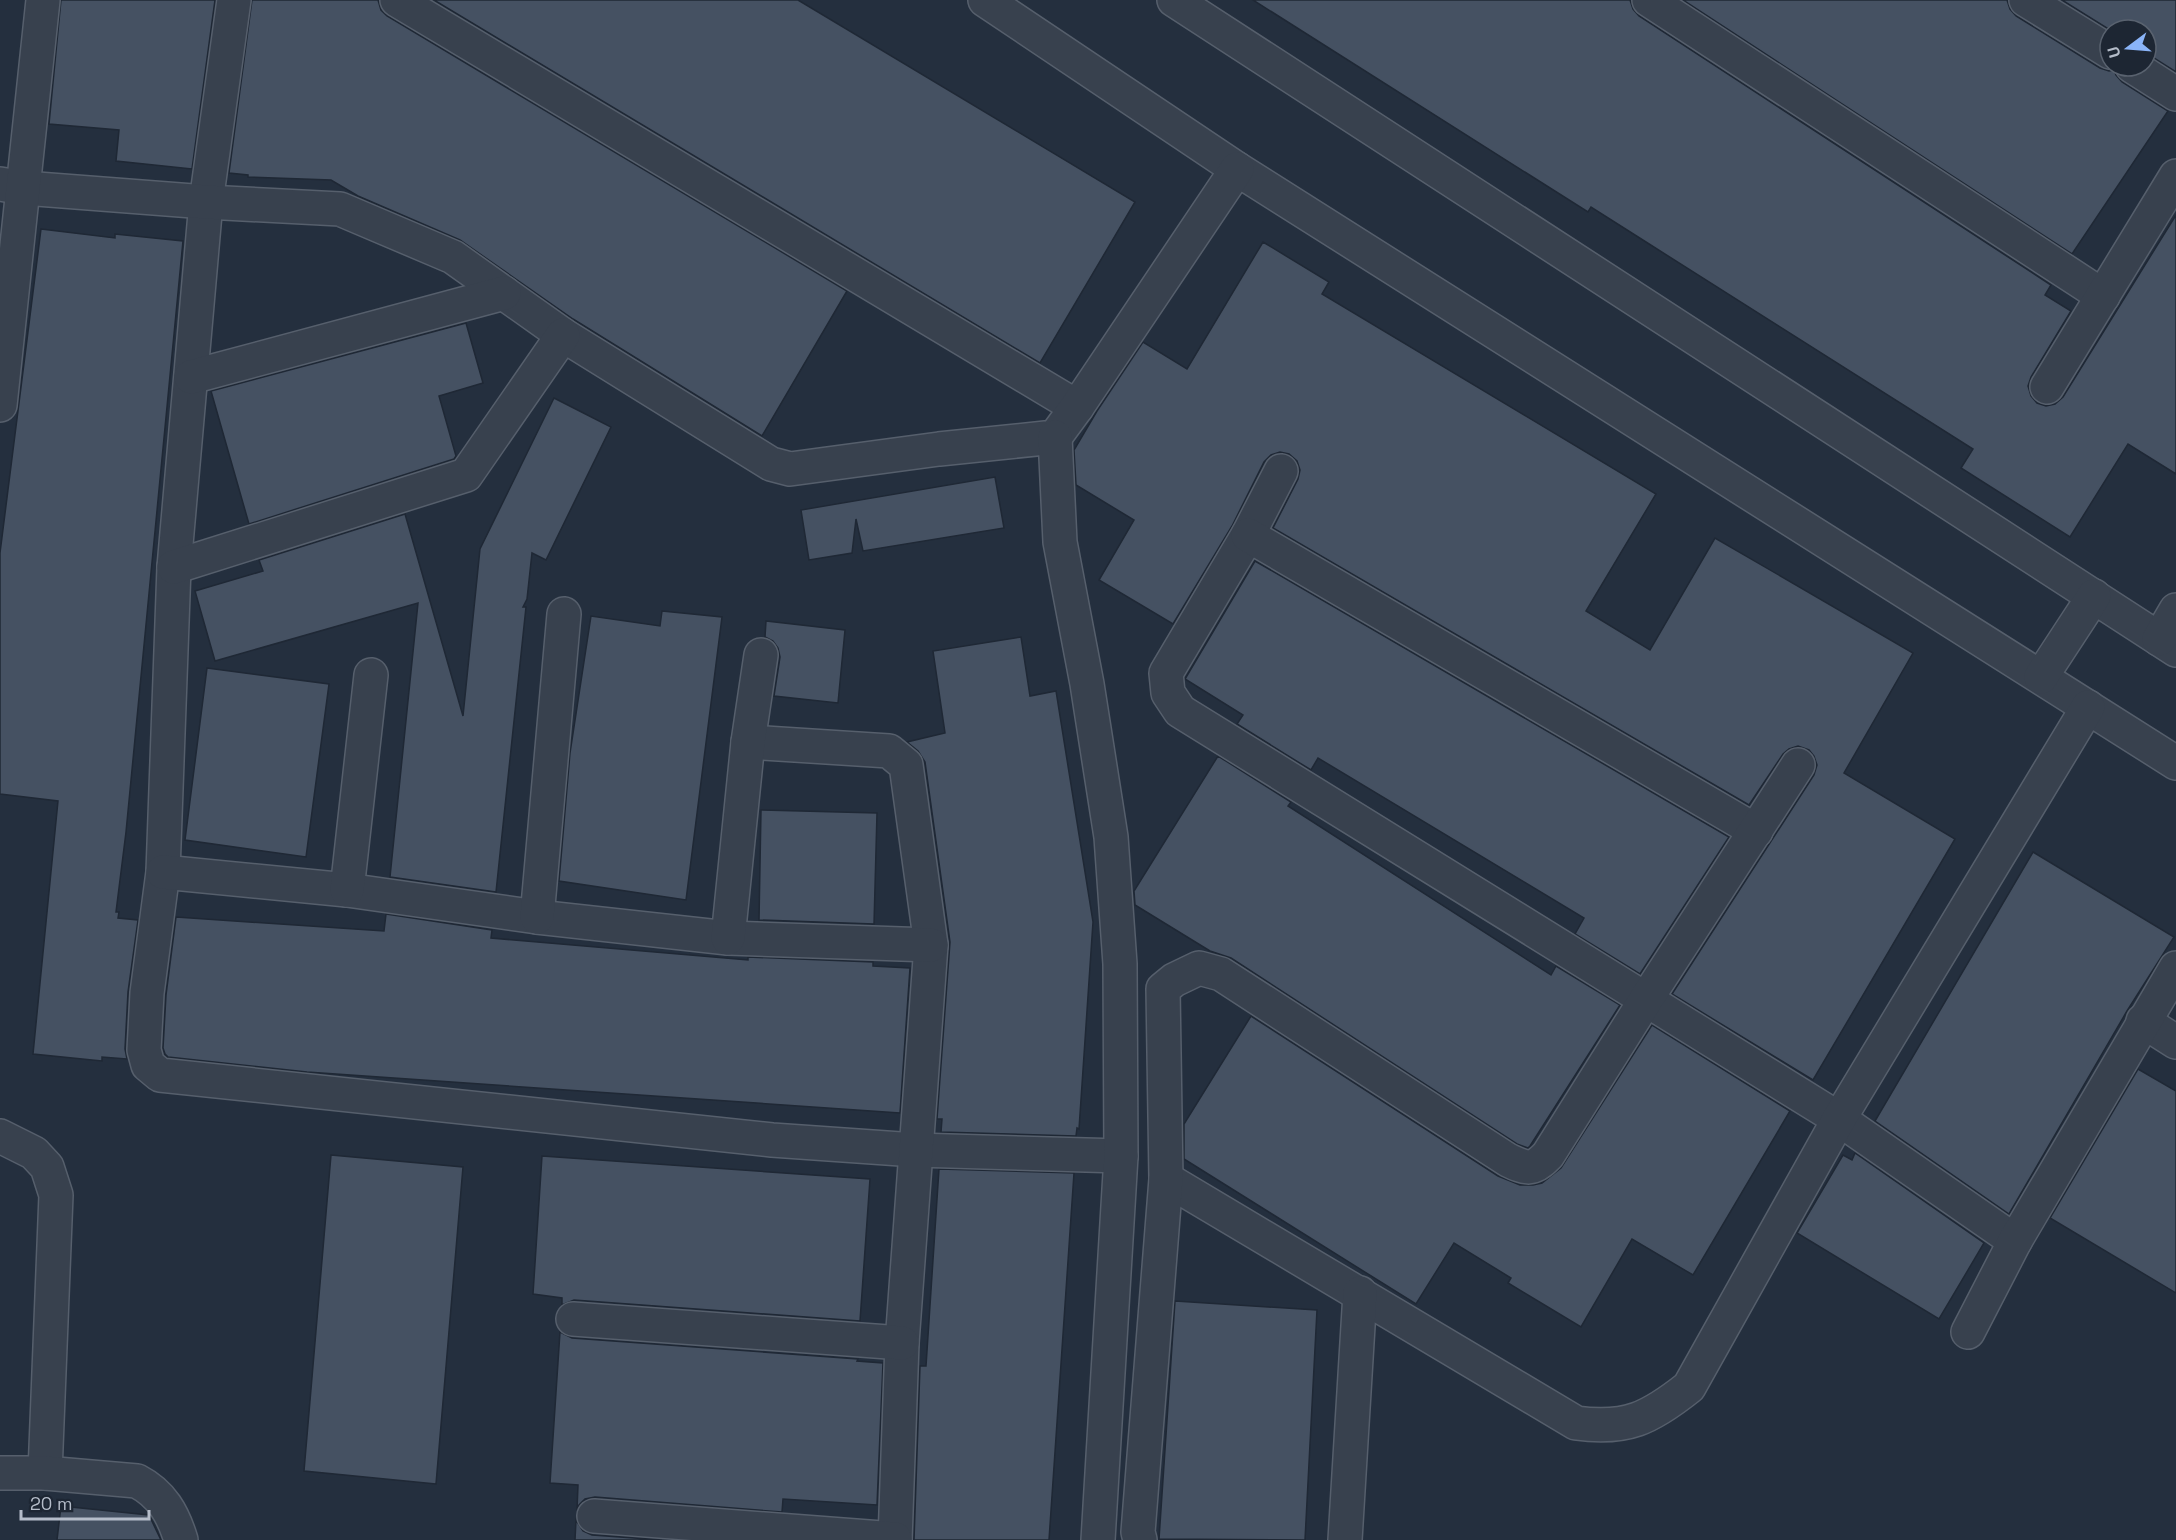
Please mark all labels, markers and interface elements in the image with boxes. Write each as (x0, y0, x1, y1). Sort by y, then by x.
north arrow (2098, 18, 2158, 78)
text: U (2102, 44, 2126, 60)
scale bar (21, 1483, 148, 1521)
text: 20 m (30, 1492, 73, 1515)

